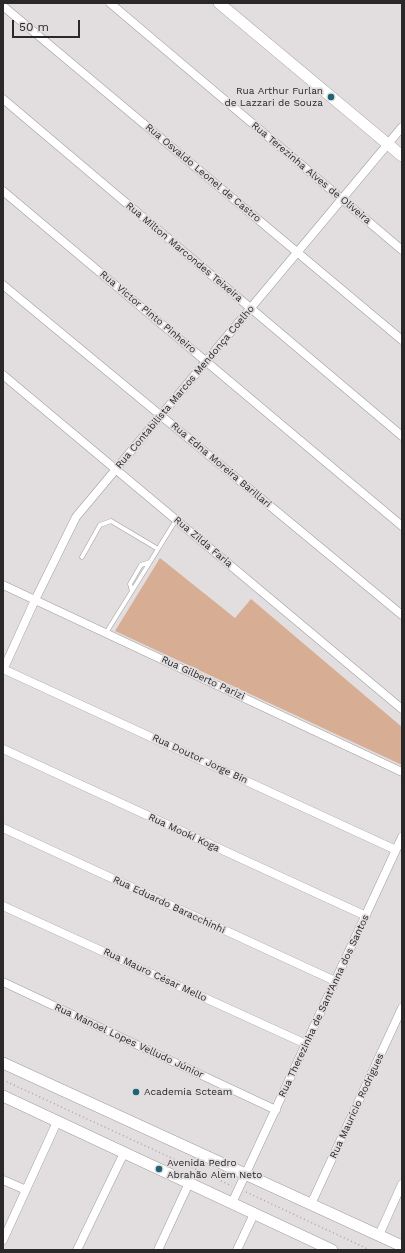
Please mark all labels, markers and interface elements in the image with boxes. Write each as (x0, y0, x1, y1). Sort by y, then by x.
scale bar (14, 12, 82, 38)
text: 50 m (19, 20, 49, 34)
place label: Rua Arthur Furlan de Lazzari de Souza (224, 85, 323, 108)
marker: Rua Arthur Furlan de Lazzari de Souza (326, 92, 336, 102)
street label: Rua Terezinha Alves de Oliveira (249, 119, 373, 227)
street label: Rua Osvaldo Leonel de Castro (143, 121, 263, 225)
street label: Rua Milton Marcondes Teixeira (123, 200, 245, 304)
street label: Rua Victor Pinto Pinheiro (97, 268, 199, 356)
street label: Rua Contabilista Marcos Mendonça Coelho (113, 303, 257, 471)
street label: Rua Edna Moreira Barillari (169, 420, 273, 510)
street label: Rua Zilda Faria (171, 514, 235, 570)
street label: Rua Gilberto Parizi (159, 653, 247, 703)
street label: Rua Doutor Jorge Bin (150, 732, 250, 786)
street label: Rua Mooki Koga (147, 811, 221, 855)
street label: Rua Eduardo Baracchinhi (111, 874, 227, 936)
street label: Rua Therezinha de Sant'Anna dos Santos (276, 913, 372, 1099)
street label: Rua Mauro César Mello (101, 946, 209, 1004)
street label: Rua Manoel Lopes Velludo Júnior (52, 1001, 206, 1081)
street label: Rua Maurício Rodrigues (327, 1052, 387, 1160)
place label: Academia Scteam (144, 1086, 232, 1098)
marker: Academia Scteam (131, 1087, 141, 1097)
place label: Avenida Pedro Abrahão Alem Neto (167, 1157, 262, 1180)
marker: Avenida Pedro Abrahão Alem Neto (154, 1164, 164, 1174)

